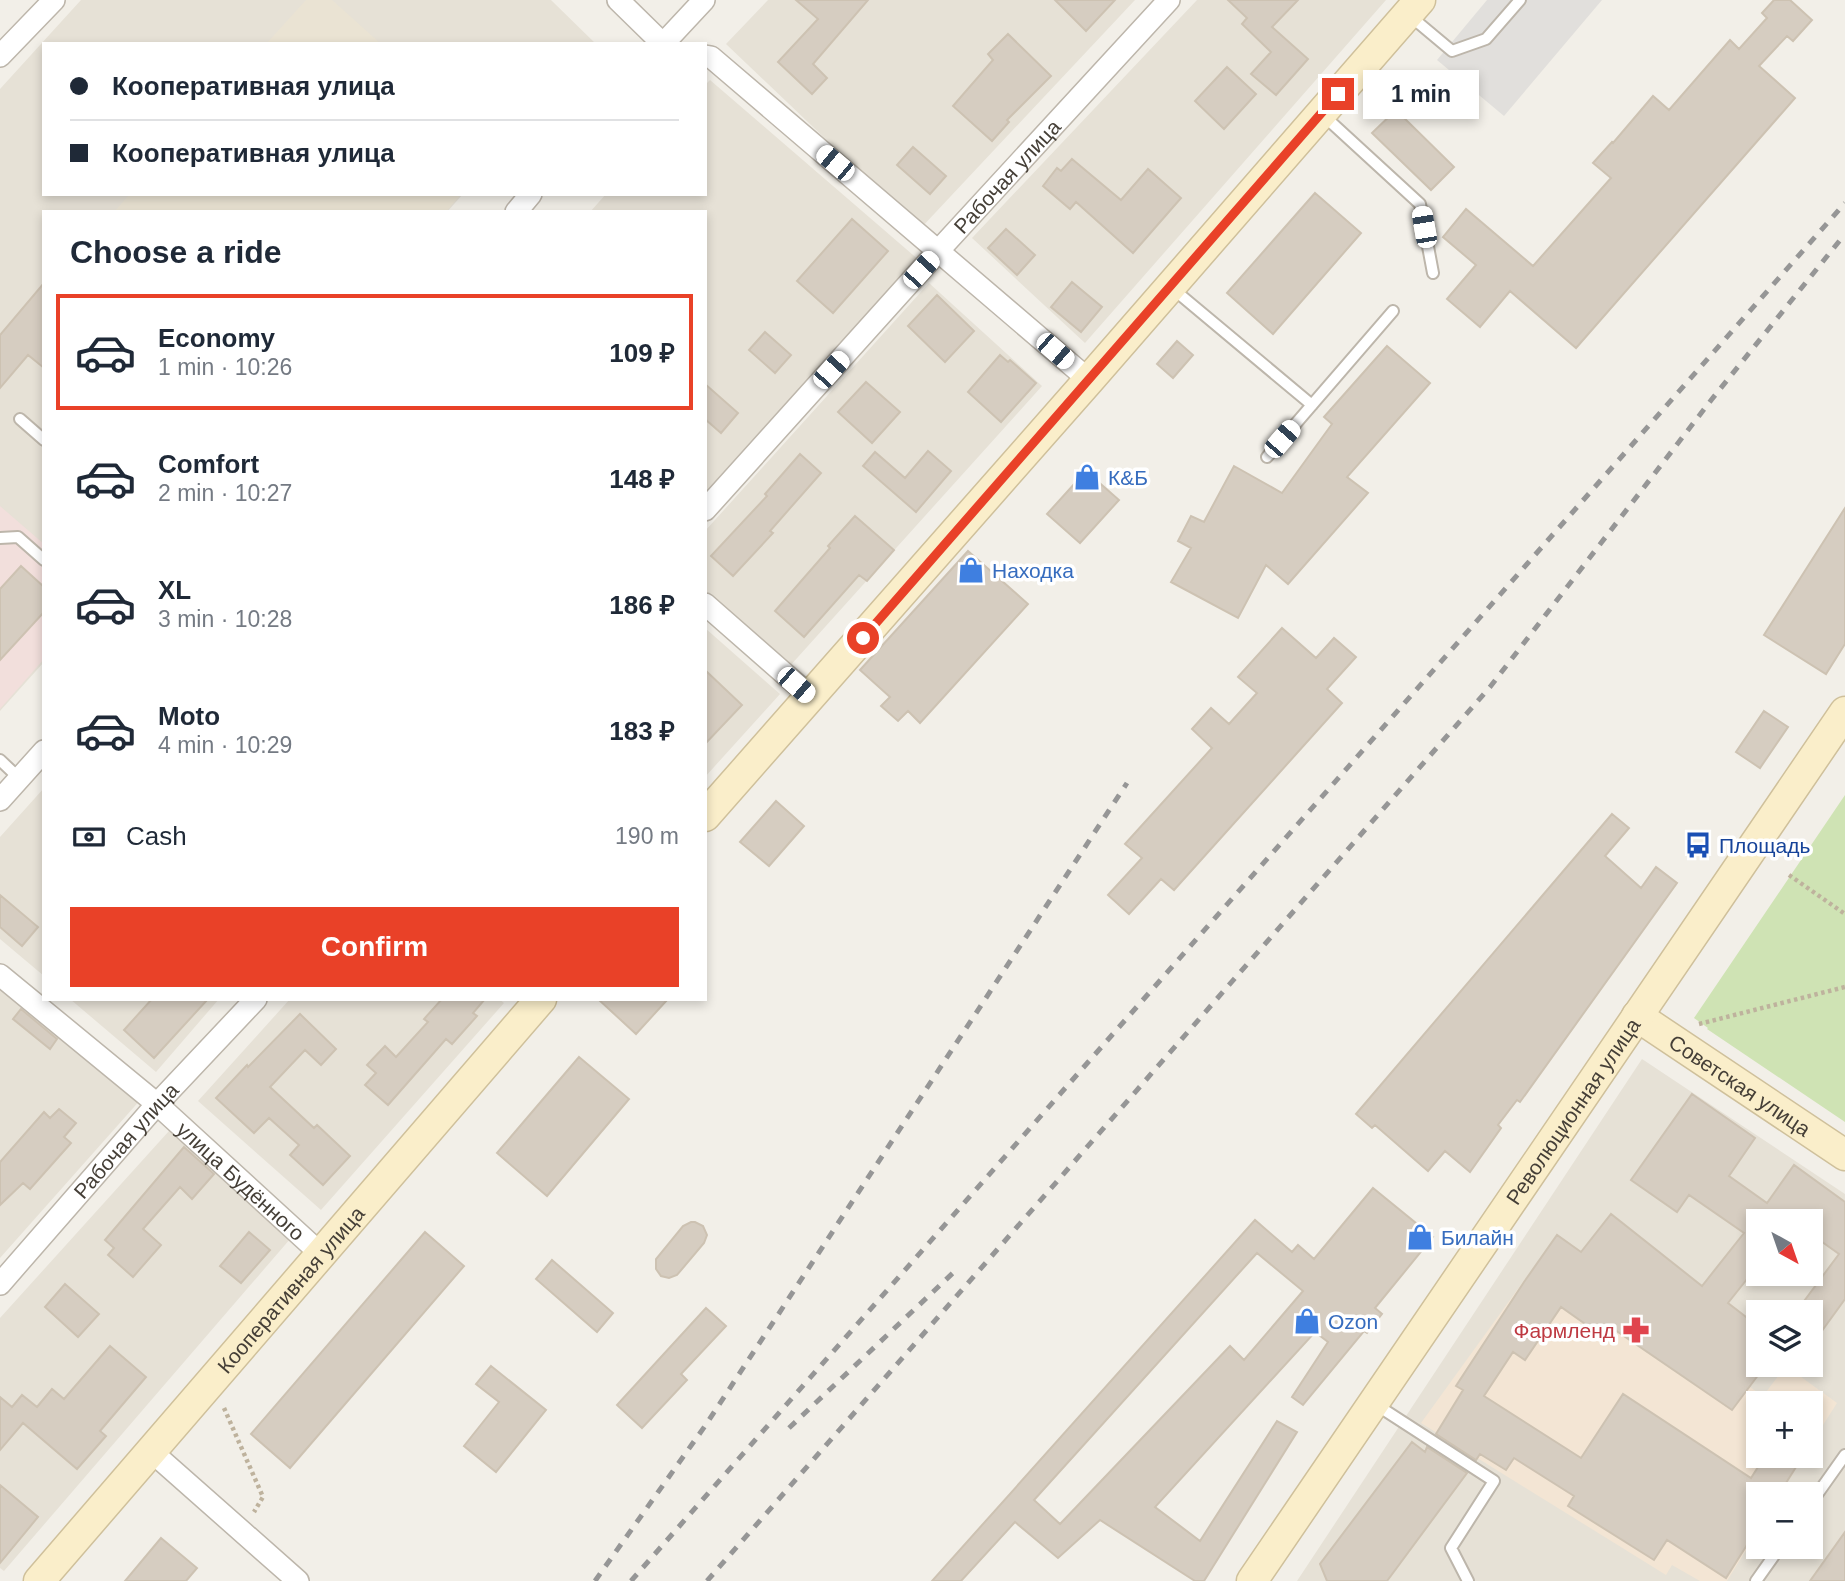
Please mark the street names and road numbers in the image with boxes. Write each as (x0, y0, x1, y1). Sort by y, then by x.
street label: Рабочая улица (949, 115, 1065, 238)
street label: Революционная улица (1501, 1013, 1644, 1208)
street label: Советская улица (1665, 1030, 1815, 1140)
street label: Рабочая улица (69, 1078, 183, 1203)
street label: улица Будённого (173, 1117, 309, 1245)
street label: Кооперативная улица (212, 1201, 369, 1377)

